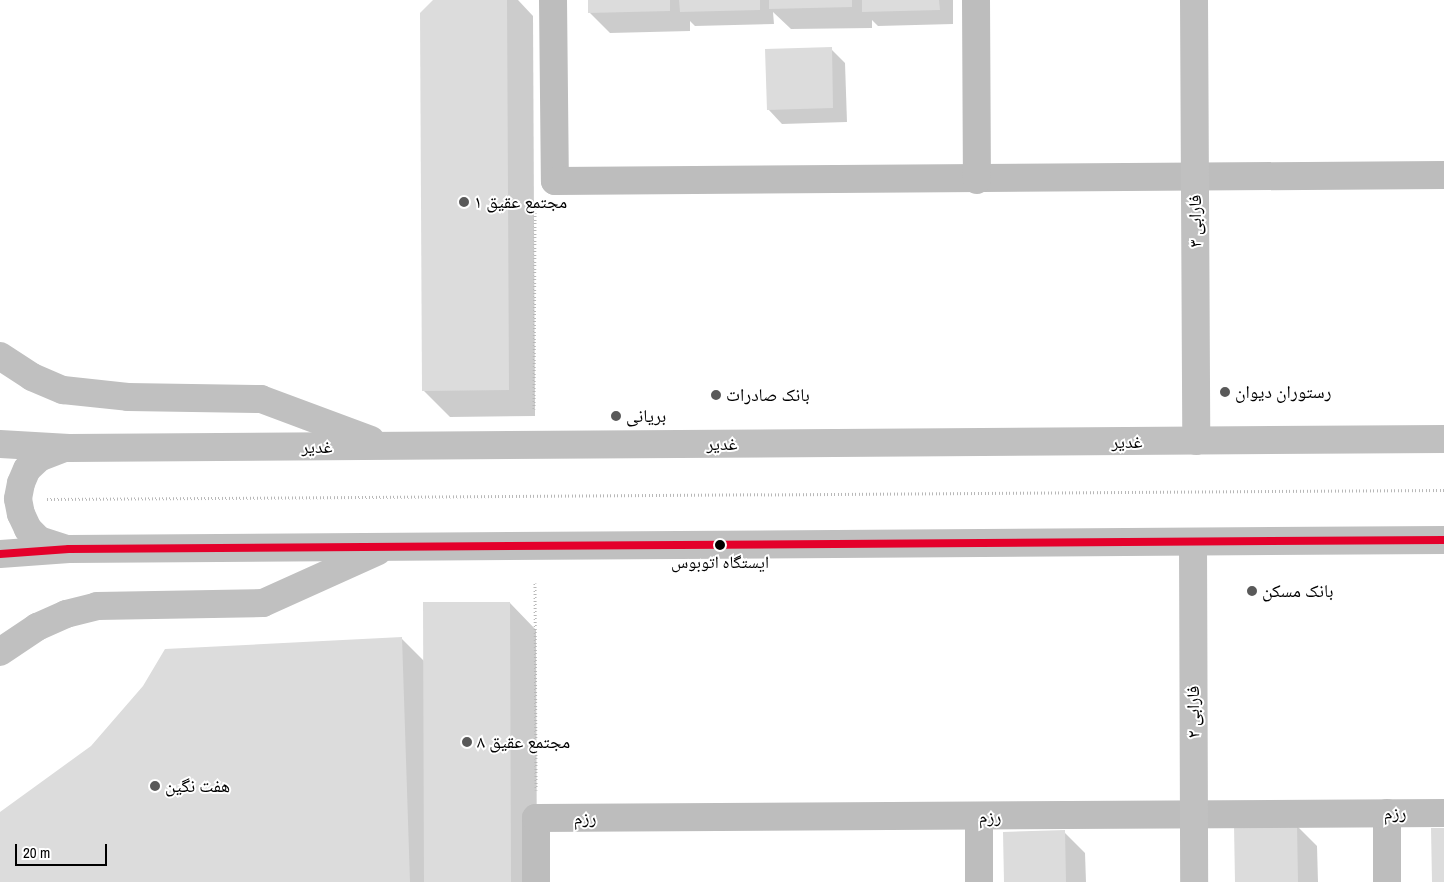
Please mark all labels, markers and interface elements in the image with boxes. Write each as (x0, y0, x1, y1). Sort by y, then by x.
place label: مجتمع عقیق ۱ (474, 191, 567, 213)
street label: فارابی ۳ (1184, 195, 1206, 247)
marker: مجتمع عقیق ۱ (458, 196, 470, 208)
place label: رستوران دیوان (1235, 381, 1331, 403)
place label: بانک صادرات (726, 384, 810, 406)
marker: رستوران دیوان (1219, 386, 1231, 398)
marker: بانک صادرات (710, 389, 722, 401)
place label: بریانی (626, 405, 666, 427)
marker: بریانی (610, 410, 622, 422)
street label: غدیر (1111, 431, 1143, 453)
street label: غدیر (706, 433, 738, 455)
street label: غدیر (301, 436, 333, 458)
marker: ایستگاه اتوبوس (715, 540, 725, 550)
place label: ایستگاه اتوبوس (671, 552, 769, 572)
place label: بانک مسکن (1262, 580, 1333, 602)
marker: بانک مسکن (1246, 585, 1258, 597)
street label: فارابی ۲ (1182, 686, 1204, 738)
place label: مجتمع عقیق ۸ (477, 731, 570, 753)
marker: مجتمع عقیق ۸ (461, 736, 473, 748)
place label: هفت نگین (165, 775, 230, 797)
marker: هفت نگین (149, 780, 161, 792)
street label: رزم (1384, 802, 1406, 824)
street label: رزم (978, 806, 1002, 828)
street label: رزم (574, 807, 596, 829)
scale bar (18, 834, 110, 866)
text: 20 m (23, 842, 50, 863)

